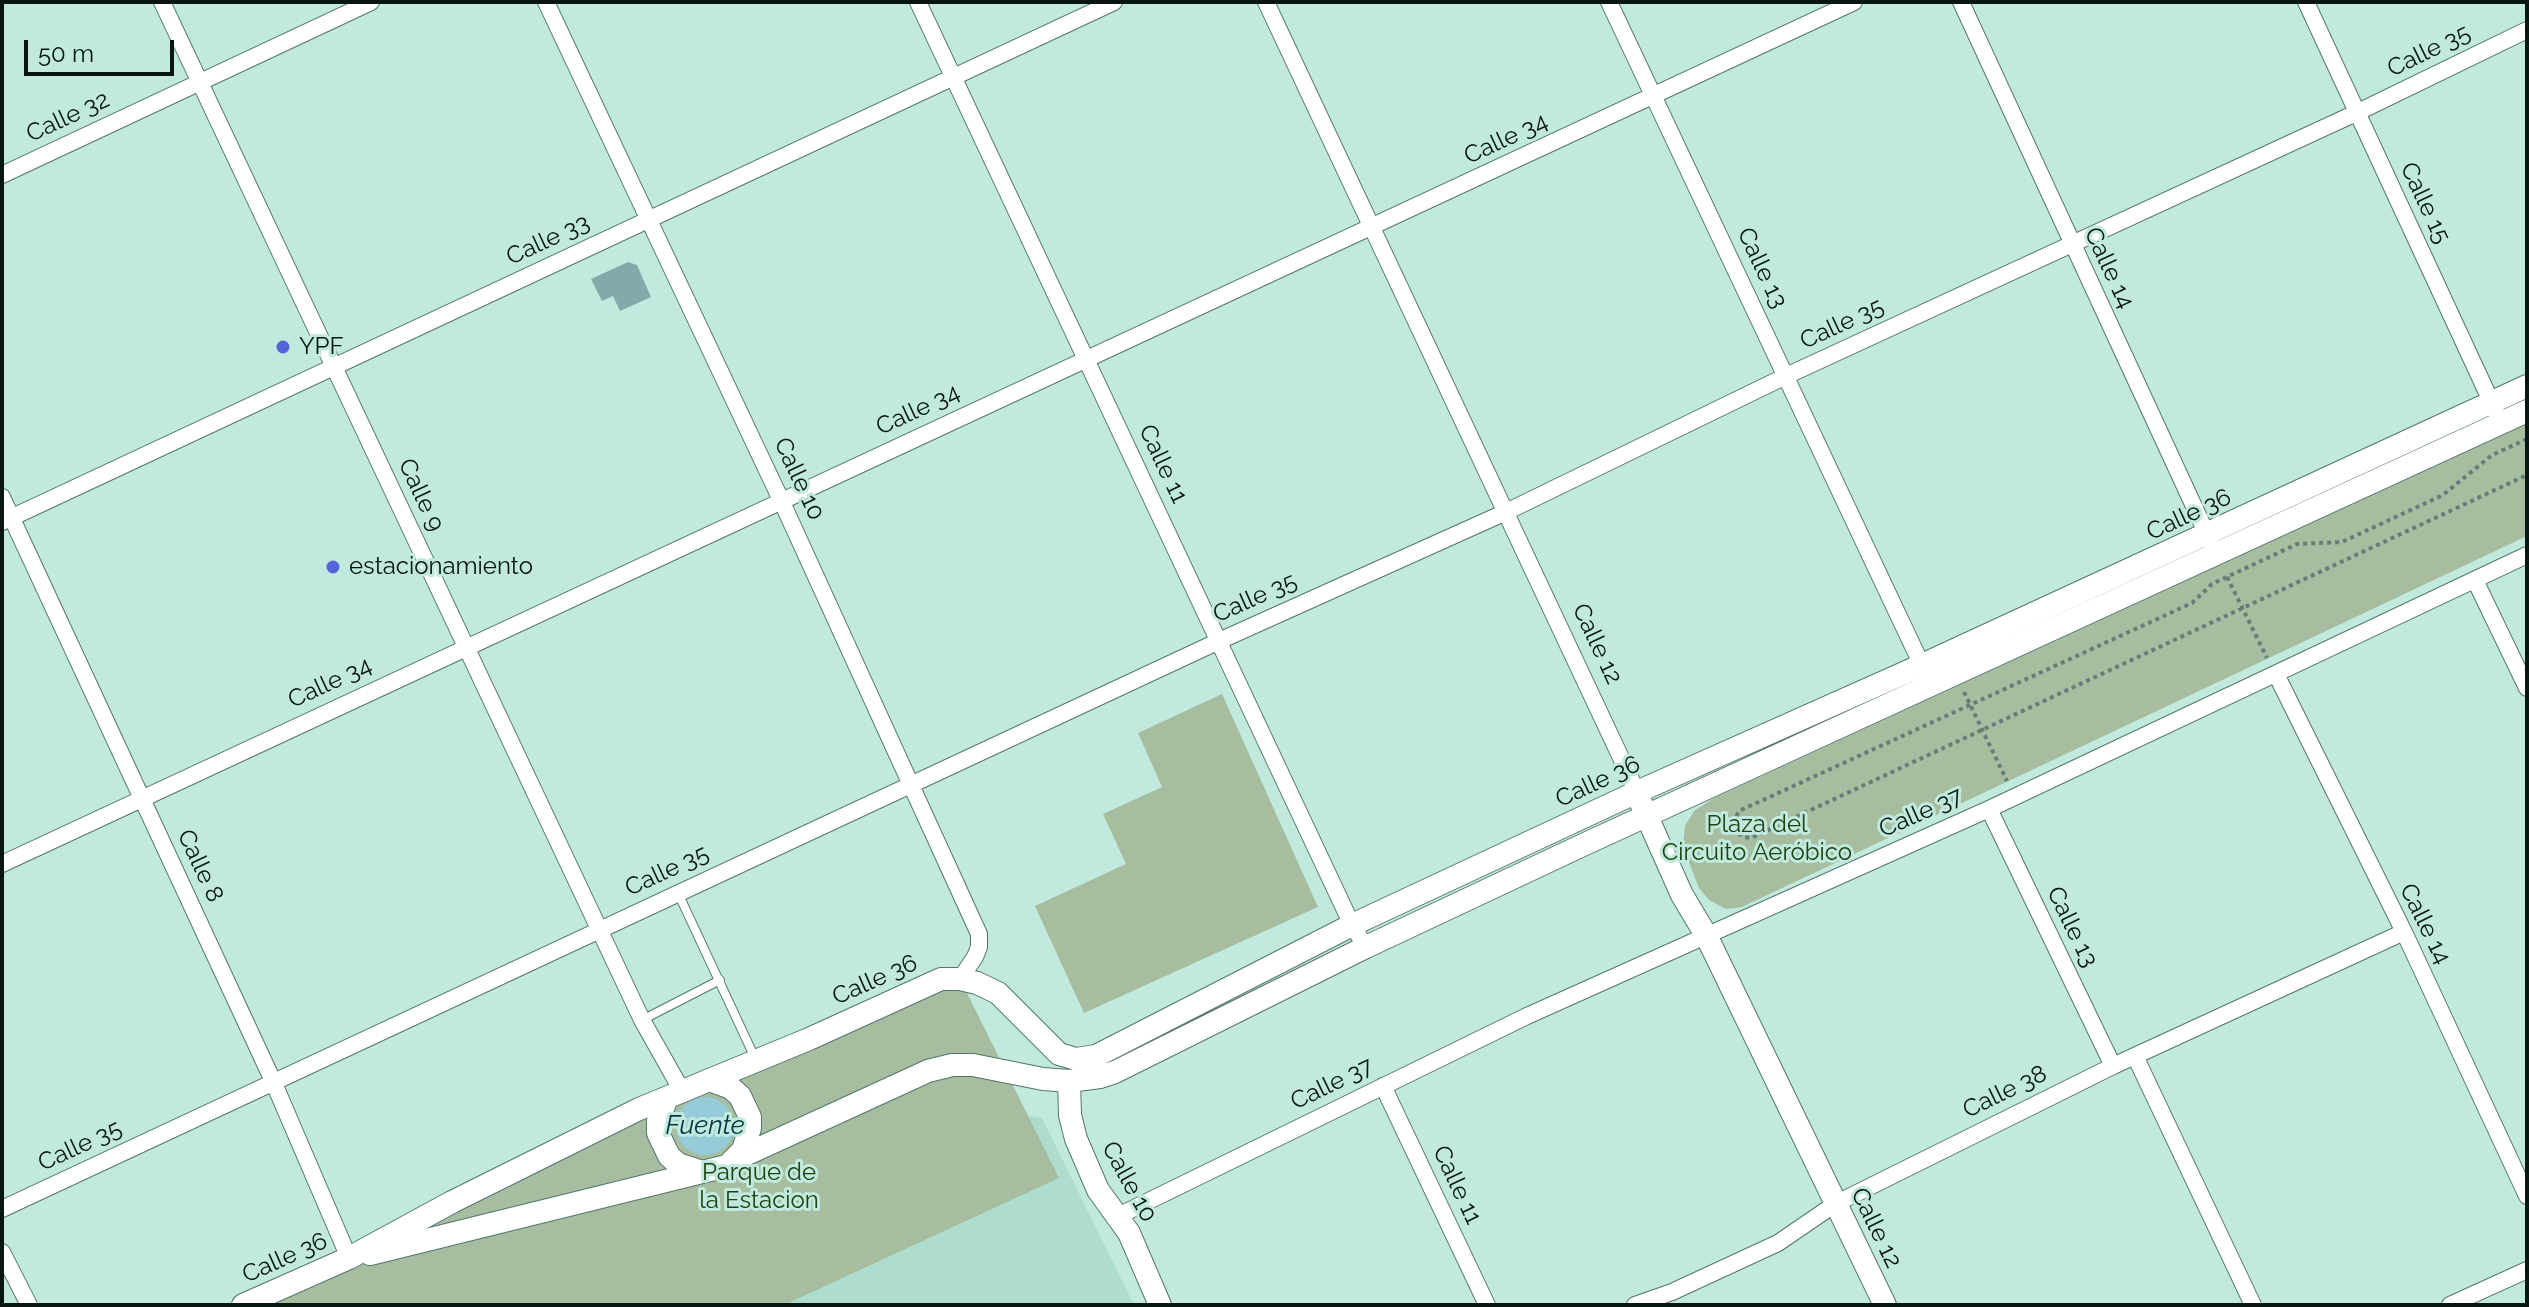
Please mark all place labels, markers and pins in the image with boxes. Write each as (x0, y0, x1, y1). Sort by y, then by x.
place label: YPF (299, 333, 344, 361)
marker: YPF (274, 338, 292, 356)
place label: estacionamiento (349, 553, 533, 581)
marker: estacionamiento (324, 558, 342, 576)

